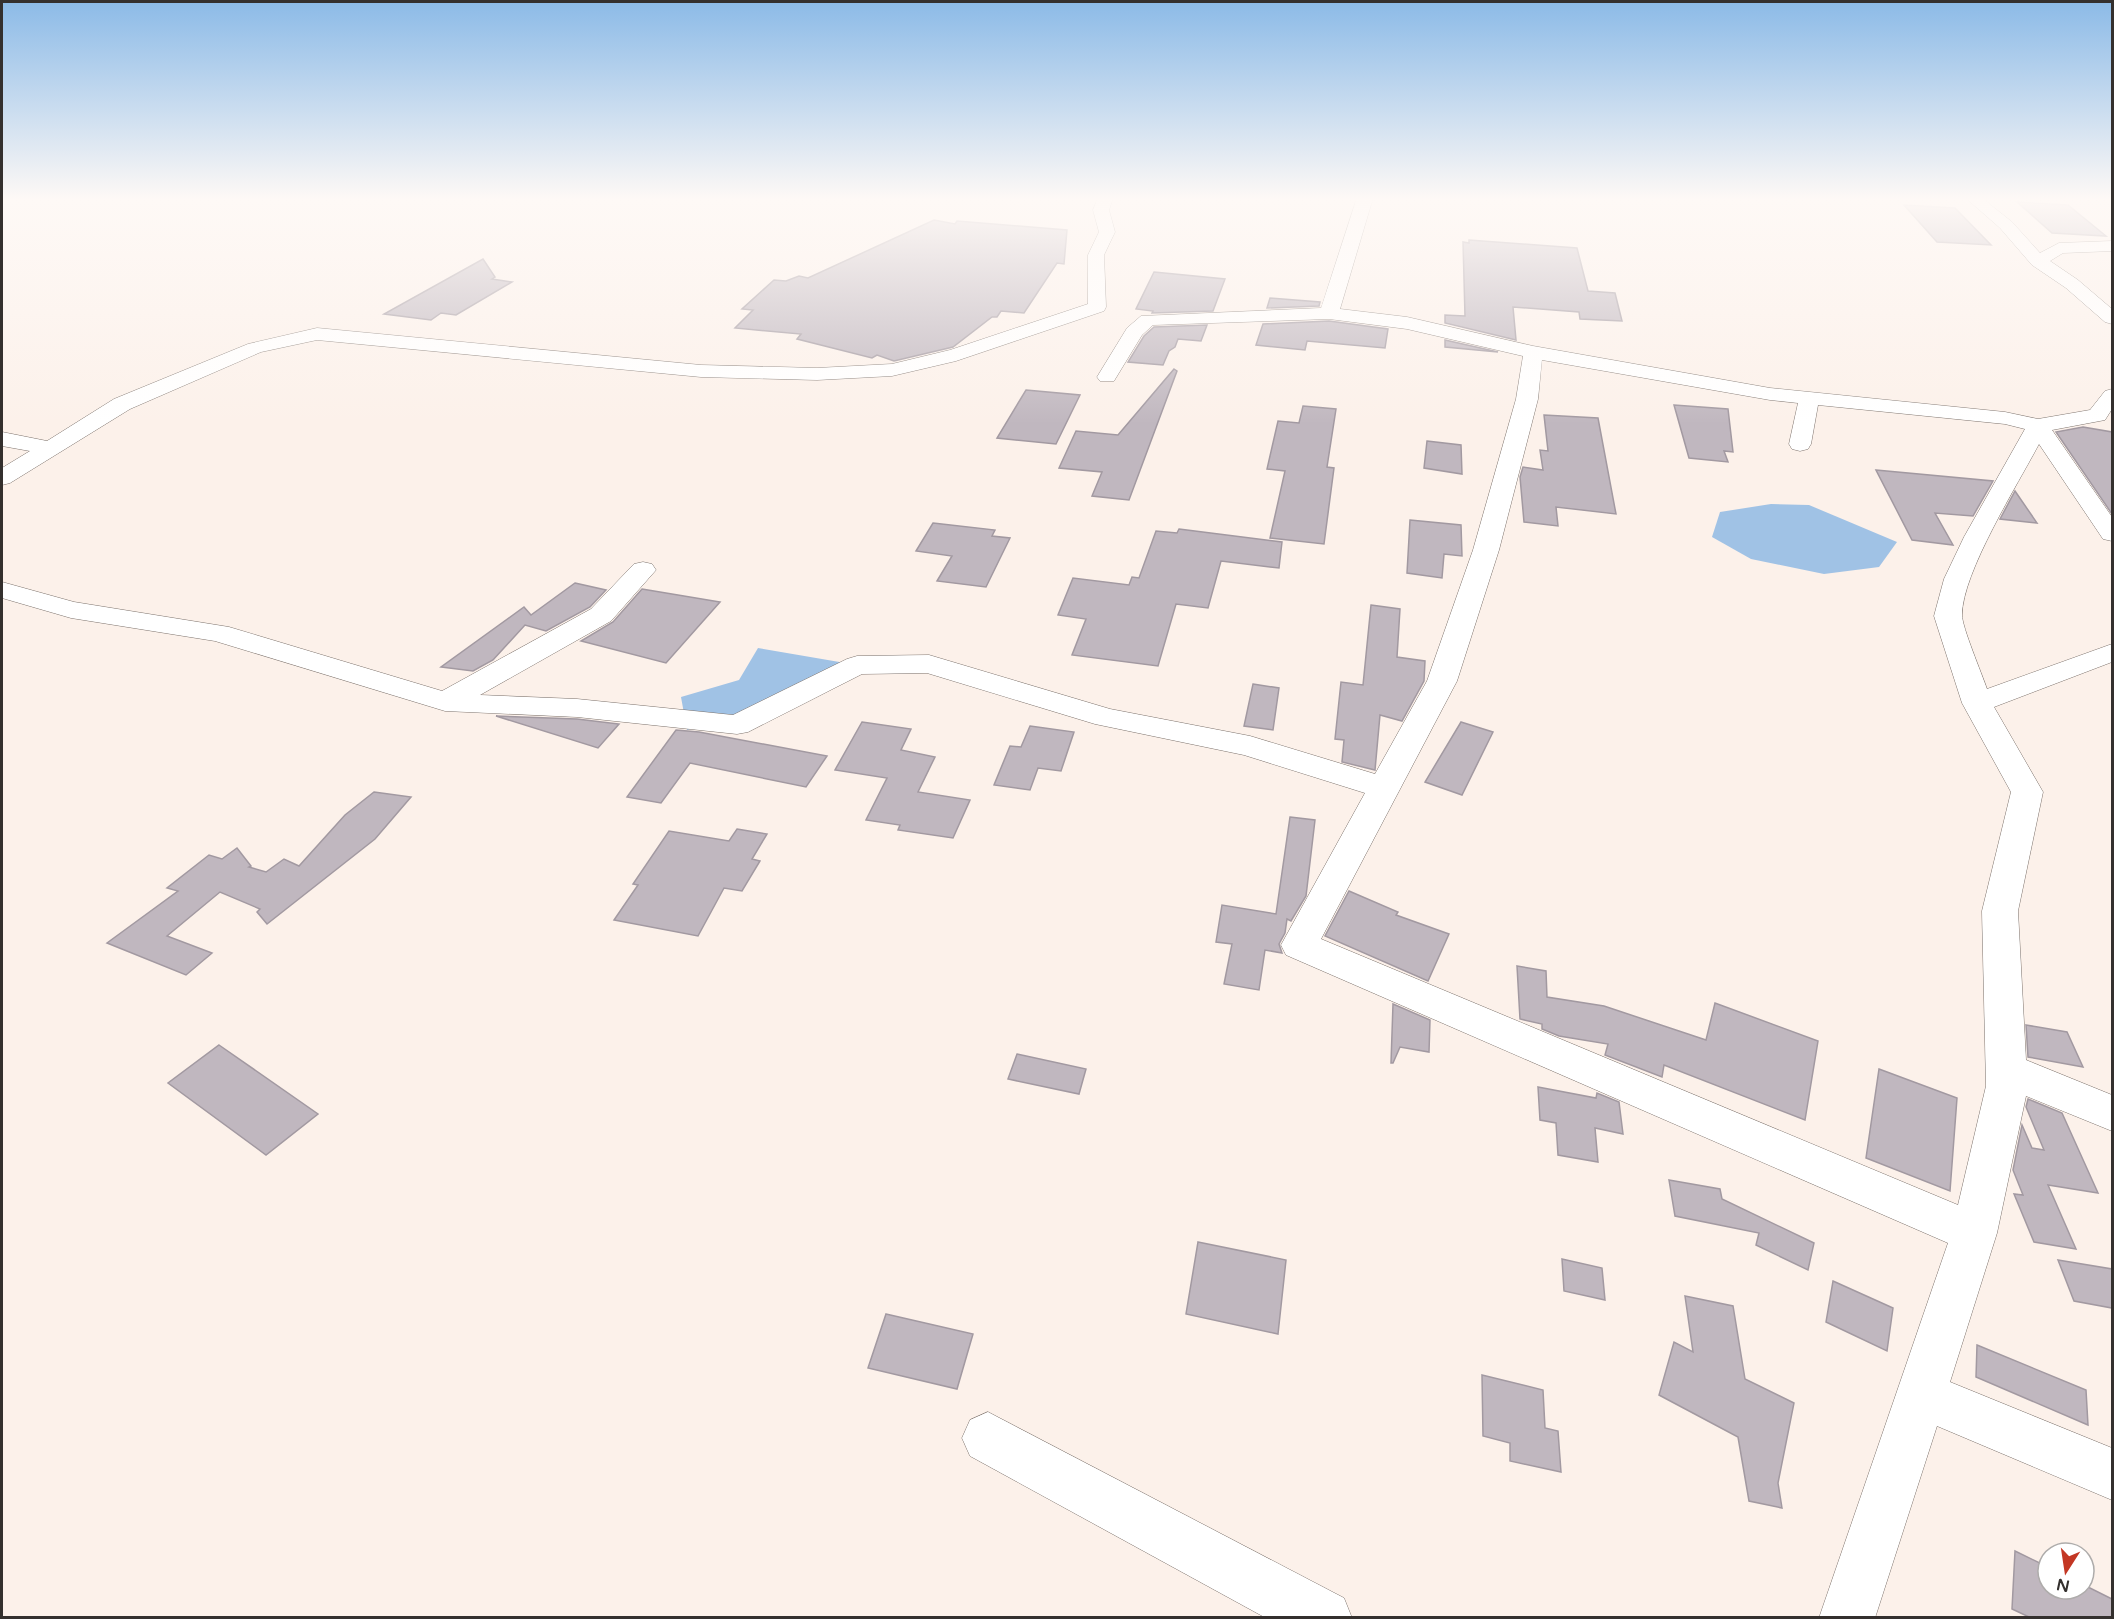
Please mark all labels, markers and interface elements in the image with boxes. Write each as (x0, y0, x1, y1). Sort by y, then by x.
north arrow (2036, 1541, 2096, 1601)
text: N (2055, 1574, 2071, 1596)

